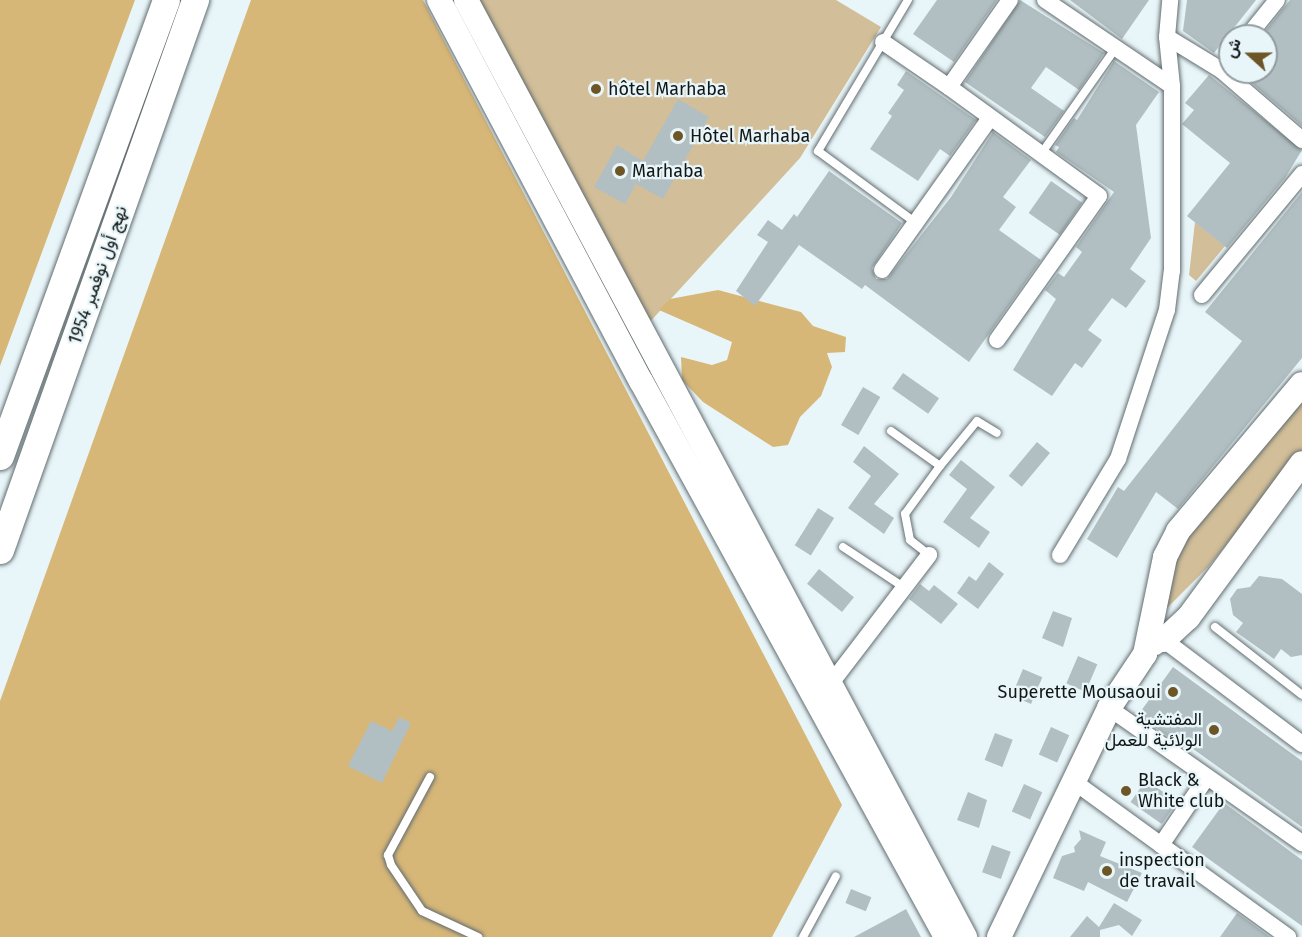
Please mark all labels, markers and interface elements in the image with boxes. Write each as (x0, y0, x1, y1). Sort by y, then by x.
north arrow (1218, 24, 1278, 84)
text: ش (1220, 36, 1245, 60)
place label: hôtel Marhaba (608, 78, 727, 100)
marker: hôtel Marhaba (589, 82, 603, 96)
place label: Hôtel Marhaba (690, 125, 810, 147)
marker: Hôtel Marhaba (671, 129, 685, 143)
place label: Marhaba (632, 160, 703, 182)
marker: Marhaba (613, 164, 627, 178)
street label: نهج أول نوفمبر 1954 (64, 203, 132, 347)
place label: Superette Mousaoui (998, 681, 1161, 703)
marker: Superette Mousaoui (1166, 685, 1180, 699)
place label: المفتشية الولائية للعمل (1105, 709, 1202, 752)
marker: المفتشية الولائية للعمل (1207, 723, 1221, 737)
place label: Black & White club (1138, 770, 1224, 812)
marker: Black & White club (1119, 784, 1133, 798)
place label: inspection de travail (1119, 850, 1205, 892)
marker: inspection de travail (1100, 864, 1114, 878)

